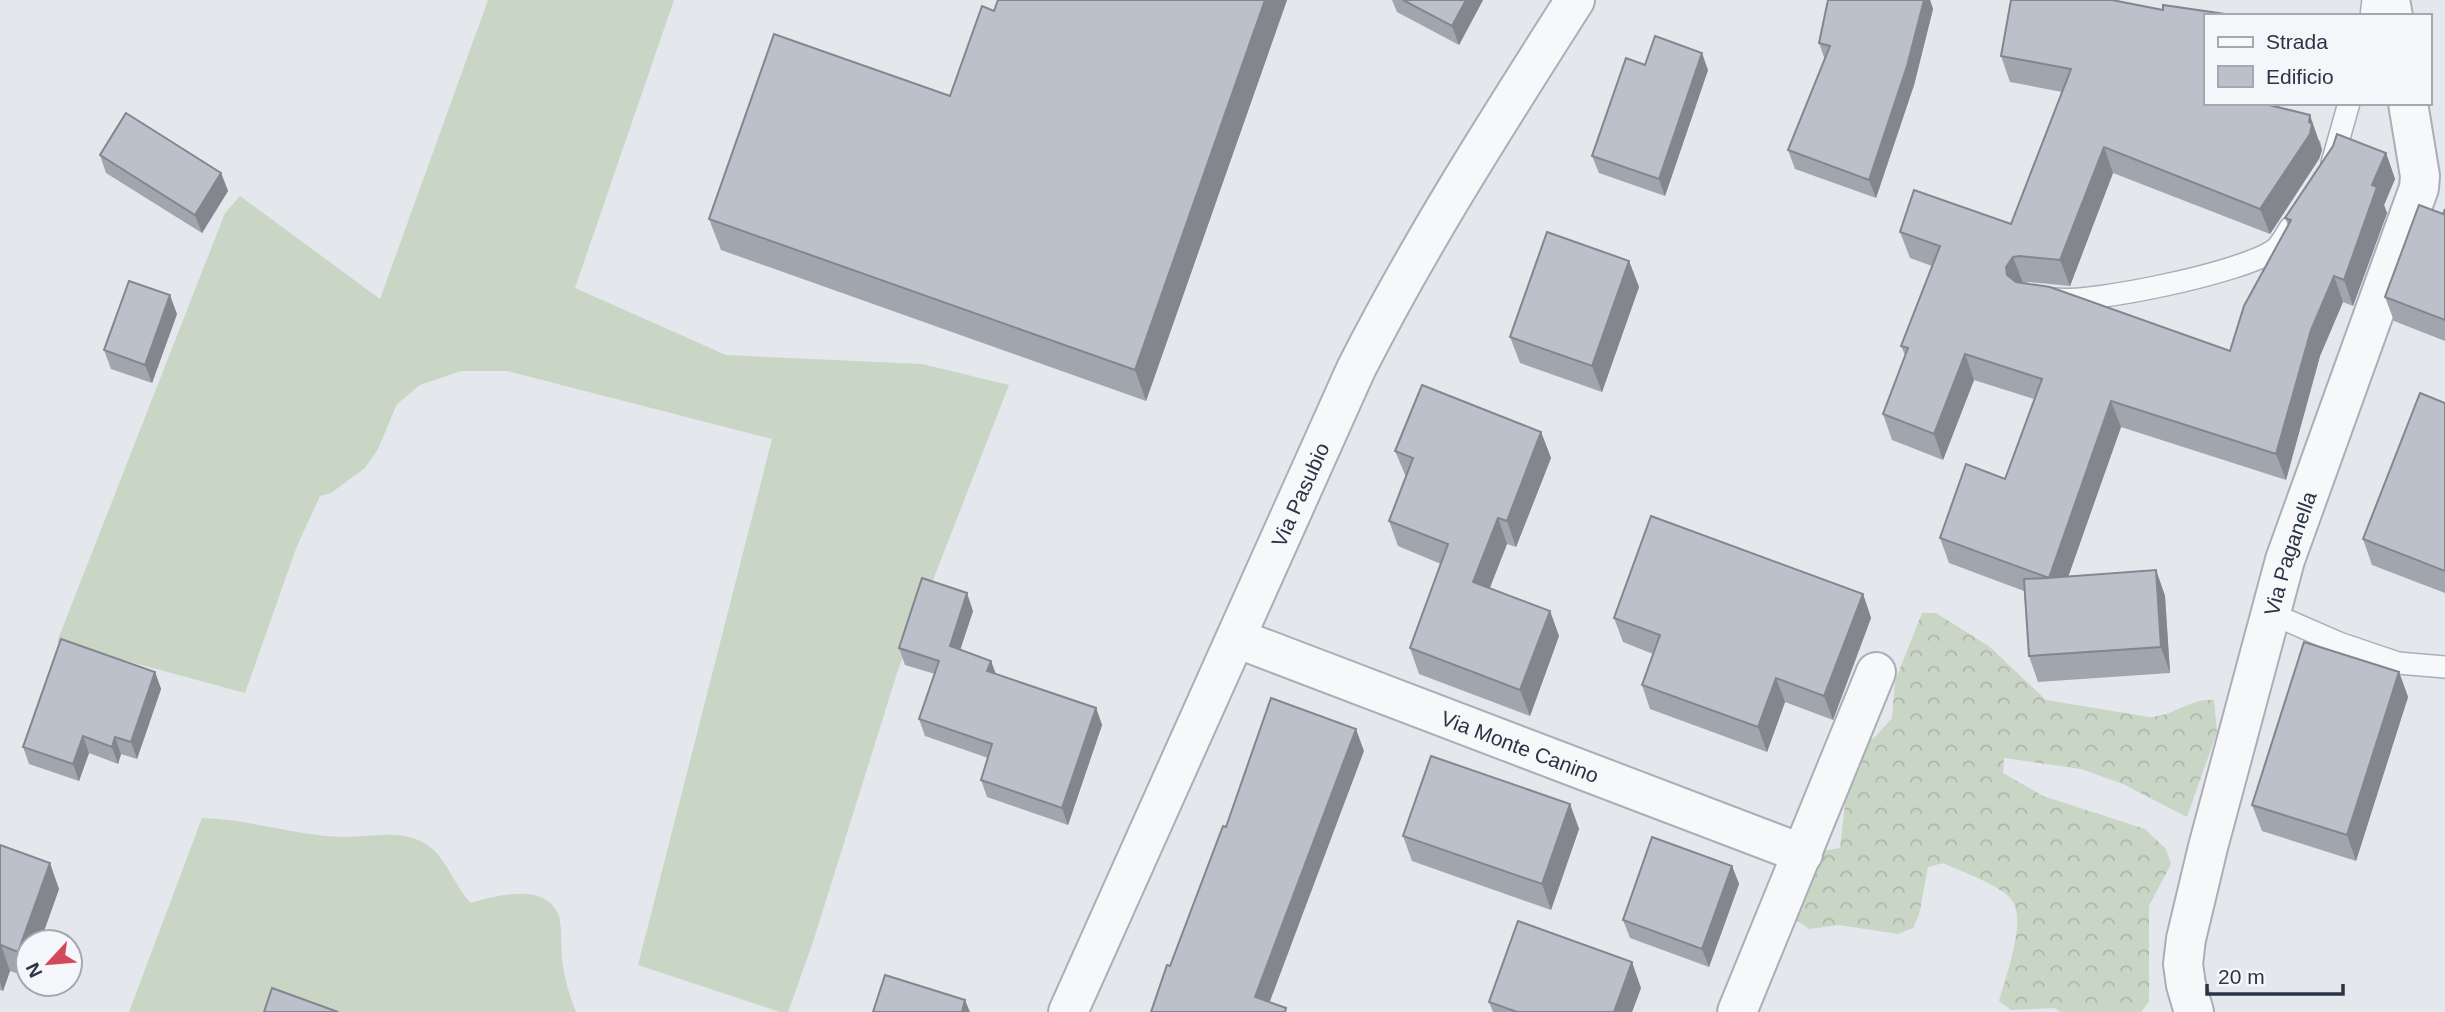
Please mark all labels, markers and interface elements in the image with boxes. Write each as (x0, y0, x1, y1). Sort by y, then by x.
legend (2204, 14, 2431, 105)
text: Strada (2266, 30, 2328, 53)
text: Edificio (2266, 65, 2334, 88)
street label: Via Pasubio (1266, 439, 1333, 550)
street label: Via Paganella (2259, 488, 2320, 618)
street label: Via Monte Canino (1438, 706, 1602, 787)
north arrow (14, 928, 84, 998)
scale bar (2207, 953, 2344, 997)
text: N (22, 959, 47, 981)
text: 20 m (2218, 965, 2265, 988)

